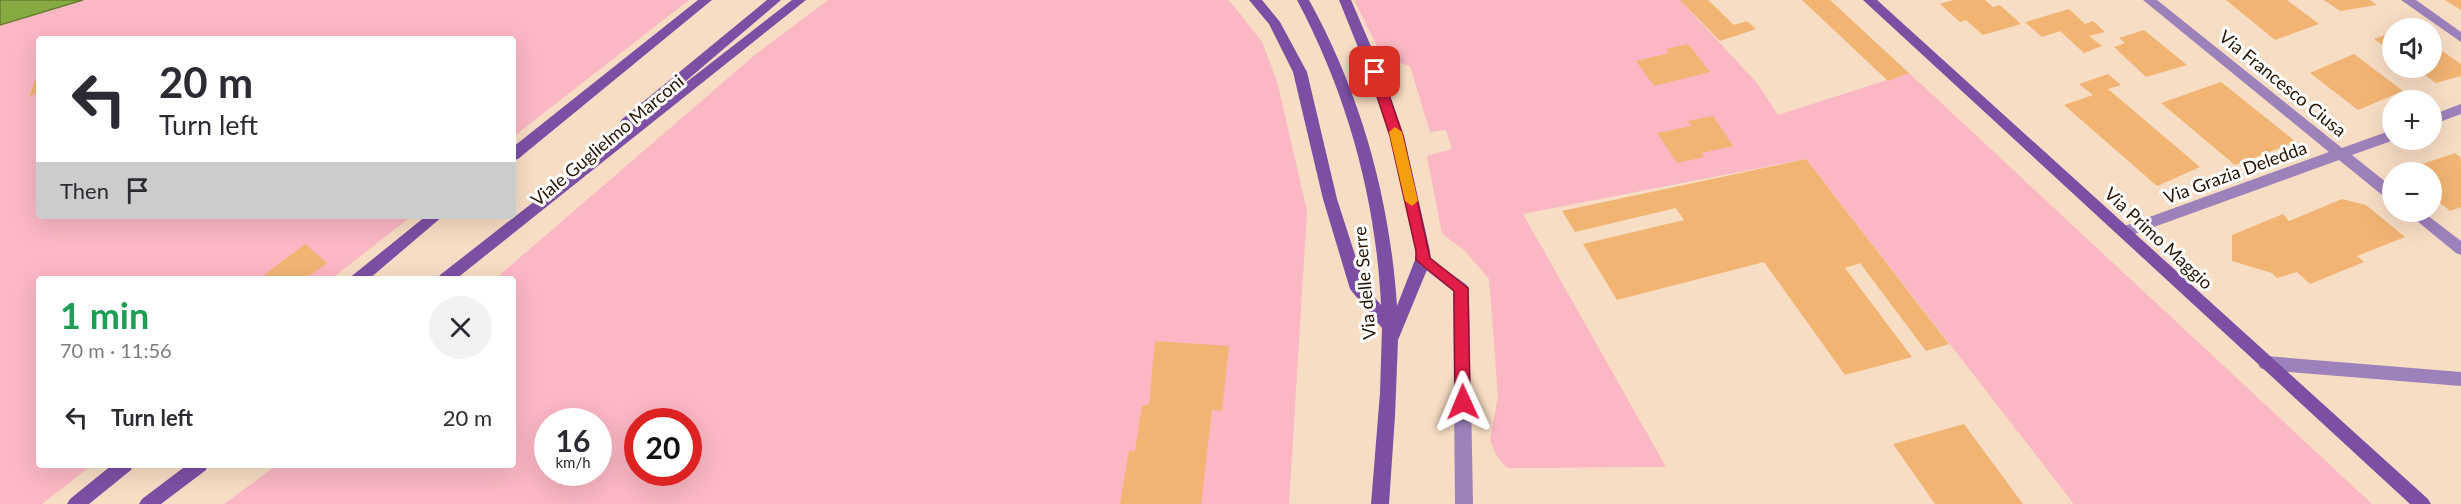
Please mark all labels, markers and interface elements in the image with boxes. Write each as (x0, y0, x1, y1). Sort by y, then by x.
map controls (2382, 18, 2442, 222)
button: sound (2382, 18, 2442, 78)
street label: Via Francesco Ciusa (2215, 25, 2351, 141)
pin (1349, 46, 1400, 97)
icon: arrive (1358, 55, 1391, 88)
text: 20 m (159, 57, 253, 107)
icon: left (60, 60, 138, 138)
street label: Viale Guglielmo Marconi (526, 70, 688, 210)
button: + (2382, 90, 2442, 150)
text: Turn left (159, 108, 258, 141)
street label: Via Grazia Deledda (2161, 136, 2309, 208)
button: − (2382, 162, 2442, 222)
icon: arrive (121, 174, 154, 207)
text: Then (60, 177, 109, 204)
street label: Via Primo Maggio (2100, 182, 2218, 294)
street label: Via delle Serre (1348, 225, 1380, 341)
text: 1 min (60, 293, 149, 337)
button: close (429, 296, 492, 359)
text: 70 m · 11:56 (60, 338, 172, 362)
position arrow (1431, 370, 1495, 434)
icon: left (60, 401, 93, 434)
text: Turn left (111, 404, 193, 431)
text: 20 m (443, 404, 492, 431)
speed limit sign: 20 (624, 408, 702, 486)
text: 16 (556, 422, 590, 458)
text: km/h (555, 453, 591, 471)

